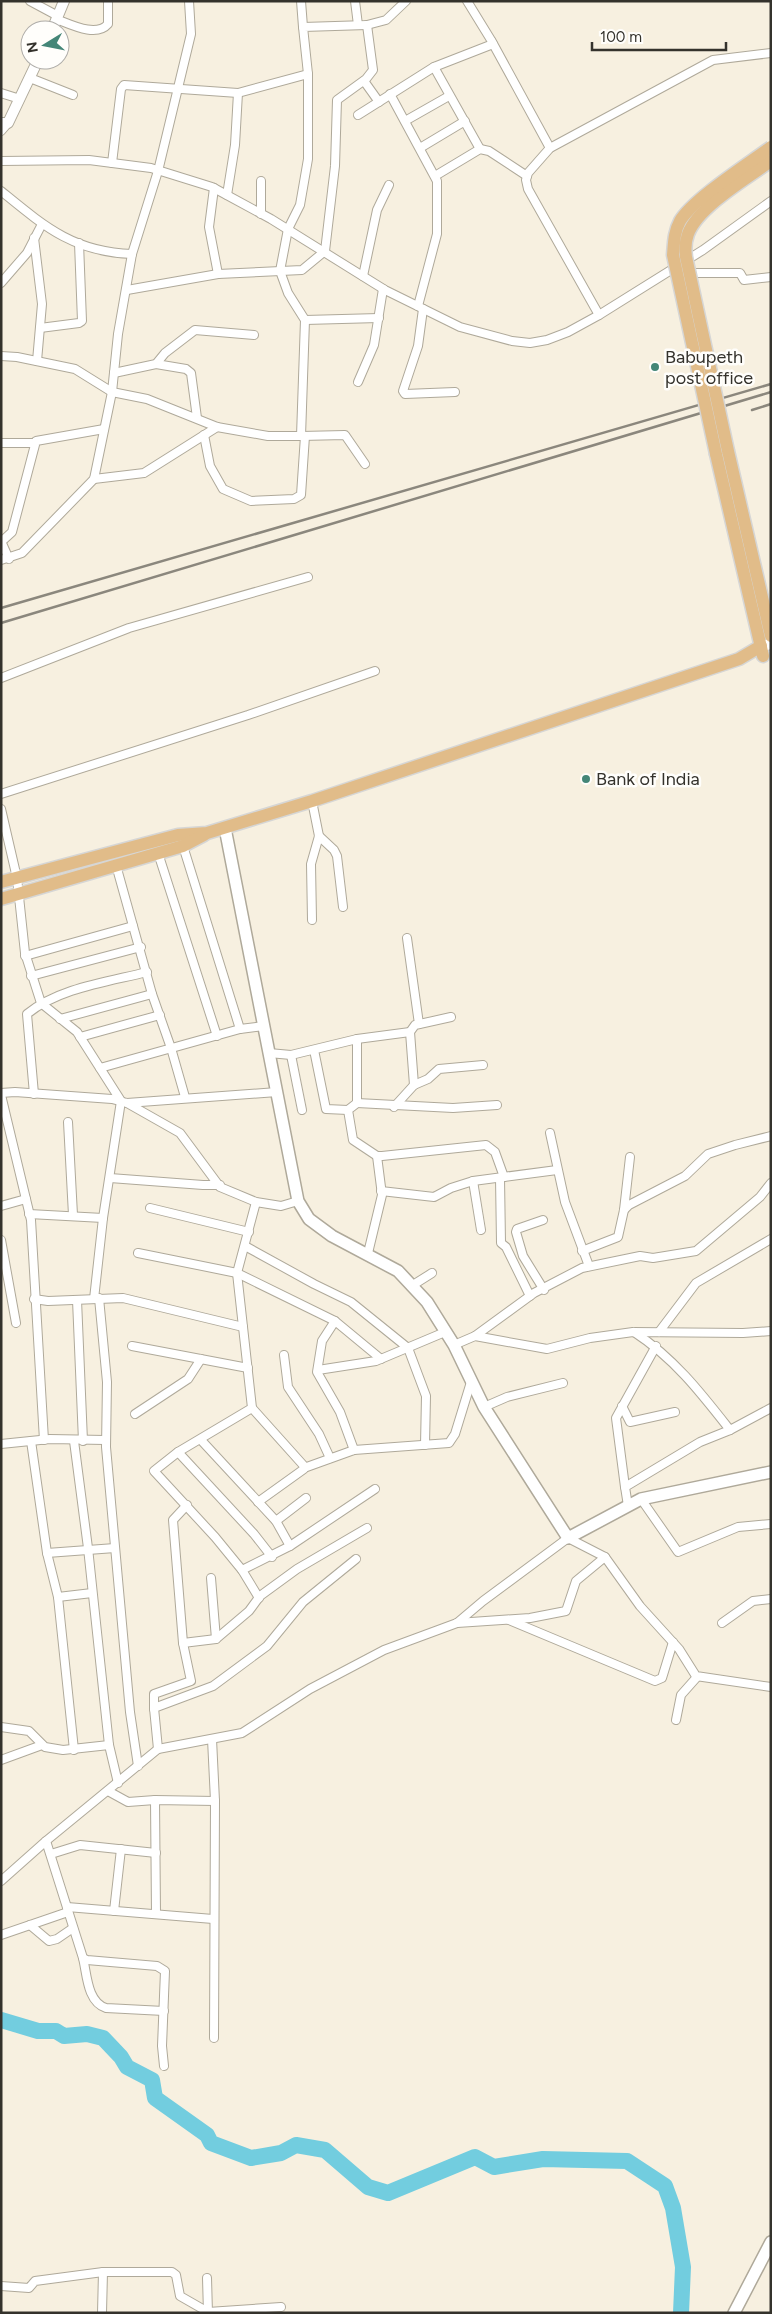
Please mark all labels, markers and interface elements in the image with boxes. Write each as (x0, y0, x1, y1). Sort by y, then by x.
north arrow (20, 20, 70, 70)
scale bar (592, 20, 726, 52)
text: 100 m (600, 28, 642, 46)
text: N (23, 40, 42, 54)
place label: Babupeth post office (665, 346, 753, 389)
marker: Babupeth post office (649, 361, 661, 373)
place label: Bank of India (596, 768, 700, 790)
marker: Bank of India (580, 773, 592, 785)

